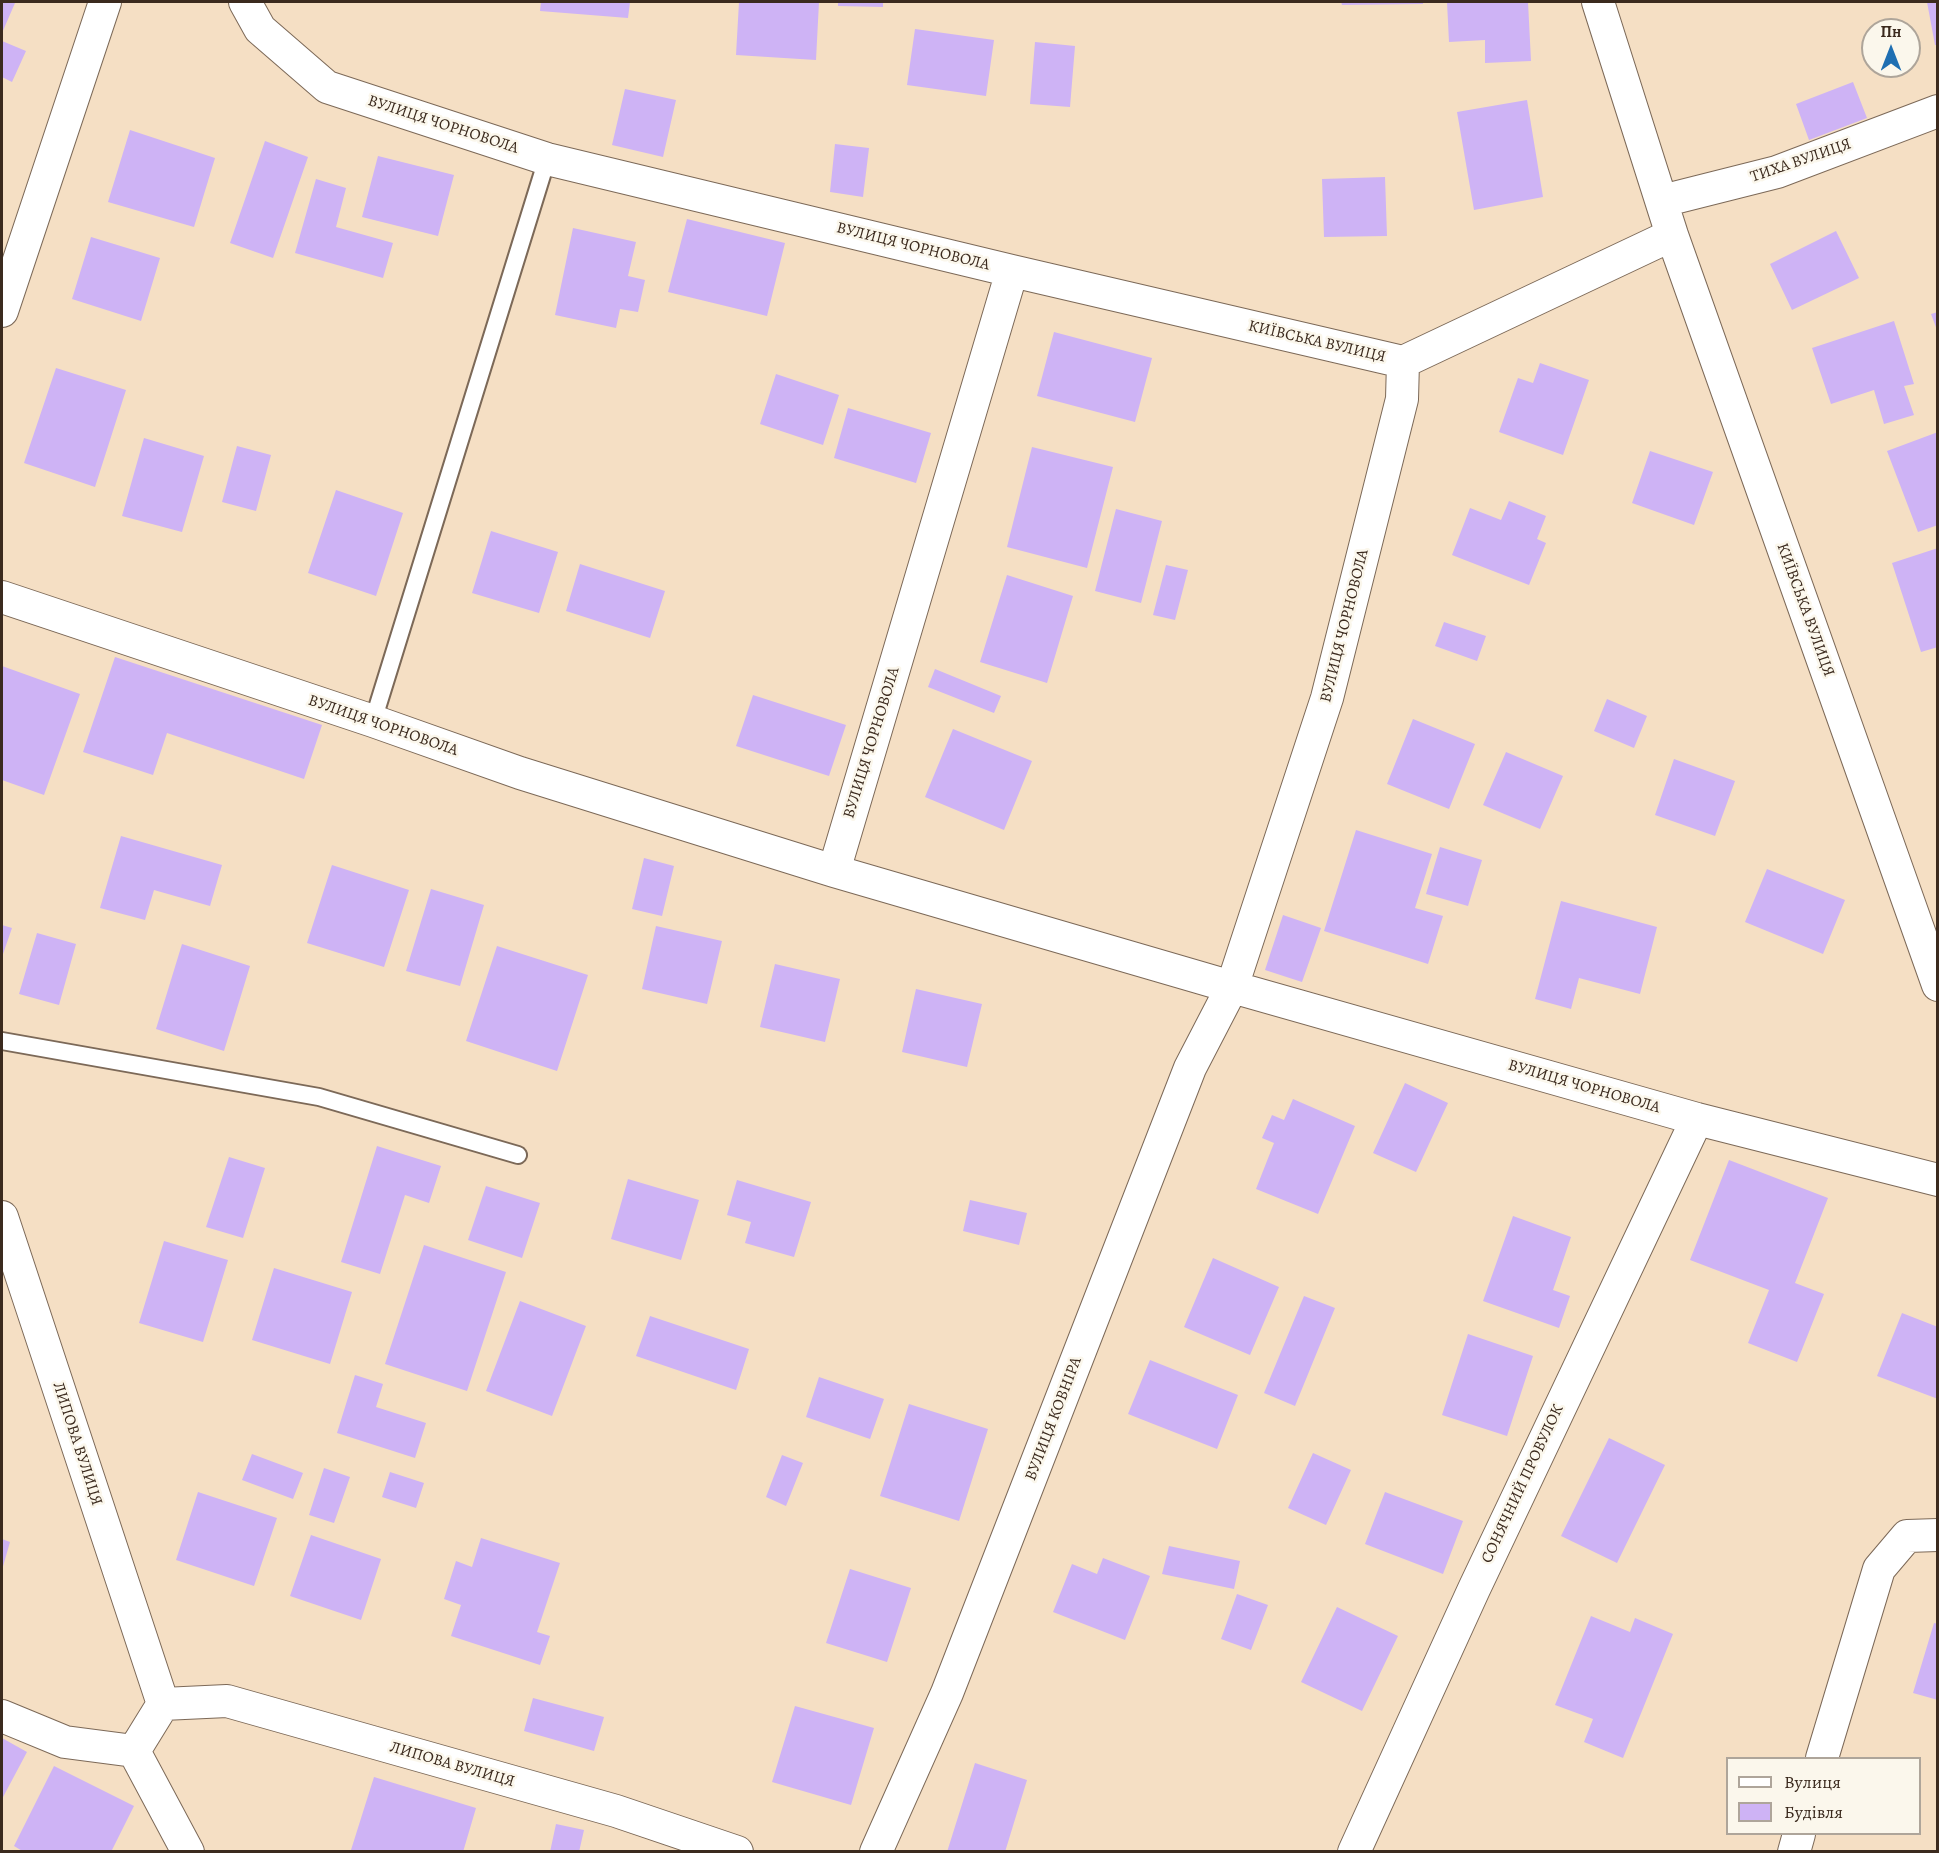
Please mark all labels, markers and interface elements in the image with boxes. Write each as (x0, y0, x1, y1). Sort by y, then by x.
north arrow (1861, 18, 1921, 78)
text: Пн (1881, 21, 1901, 43)
street label: ВУЛИЦЯ ЧОРНОВОЛА (365, 92, 521, 158)
street label: ТИХА ВУЛИЦЯ (1748, 135, 1854, 187)
street label: ВУЛИЦЯ ЧОРНОВОЛА (834, 219, 992, 275)
street label: КИЇВСЬКА ВУЛИЦЯ (1246, 317, 1388, 367)
street label: КИЇВСЬКА ВУЛИЦЯ (1772, 541, 1838, 679)
street label: ВУЛИЦЯ ЧОРНОВОЛА (1317, 547, 1373, 705)
street label: ВУЛИЦЯ ЧОРНОВОЛА (840, 665, 904, 821)
street label: ВУЛИЦЯ ЧОРНОВОЛА (306, 691, 460, 761)
street label: ВУЛИЦЯ ЧОРНОВОЛА (1506, 1056, 1662, 1118)
street label: ВУЛИЦЯ КОВНІРА (1022, 1354, 1086, 1484)
street label: ЛИПОВА ВУЛИЦЯ (48, 1380, 106, 1508)
street label: СОНЯЧНИЙ ПРОВУЛОК (1478, 1402, 1568, 1566)
street label: ЛИПОВА ВУЛИЦЯ (387, 1738, 517, 1792)
legend (1726, 1757, 1921, 1835)
text: Вулиця (1784, 1770, 1841, 1794)
text: Будівля (1784, 1800, 1843, 1824)

